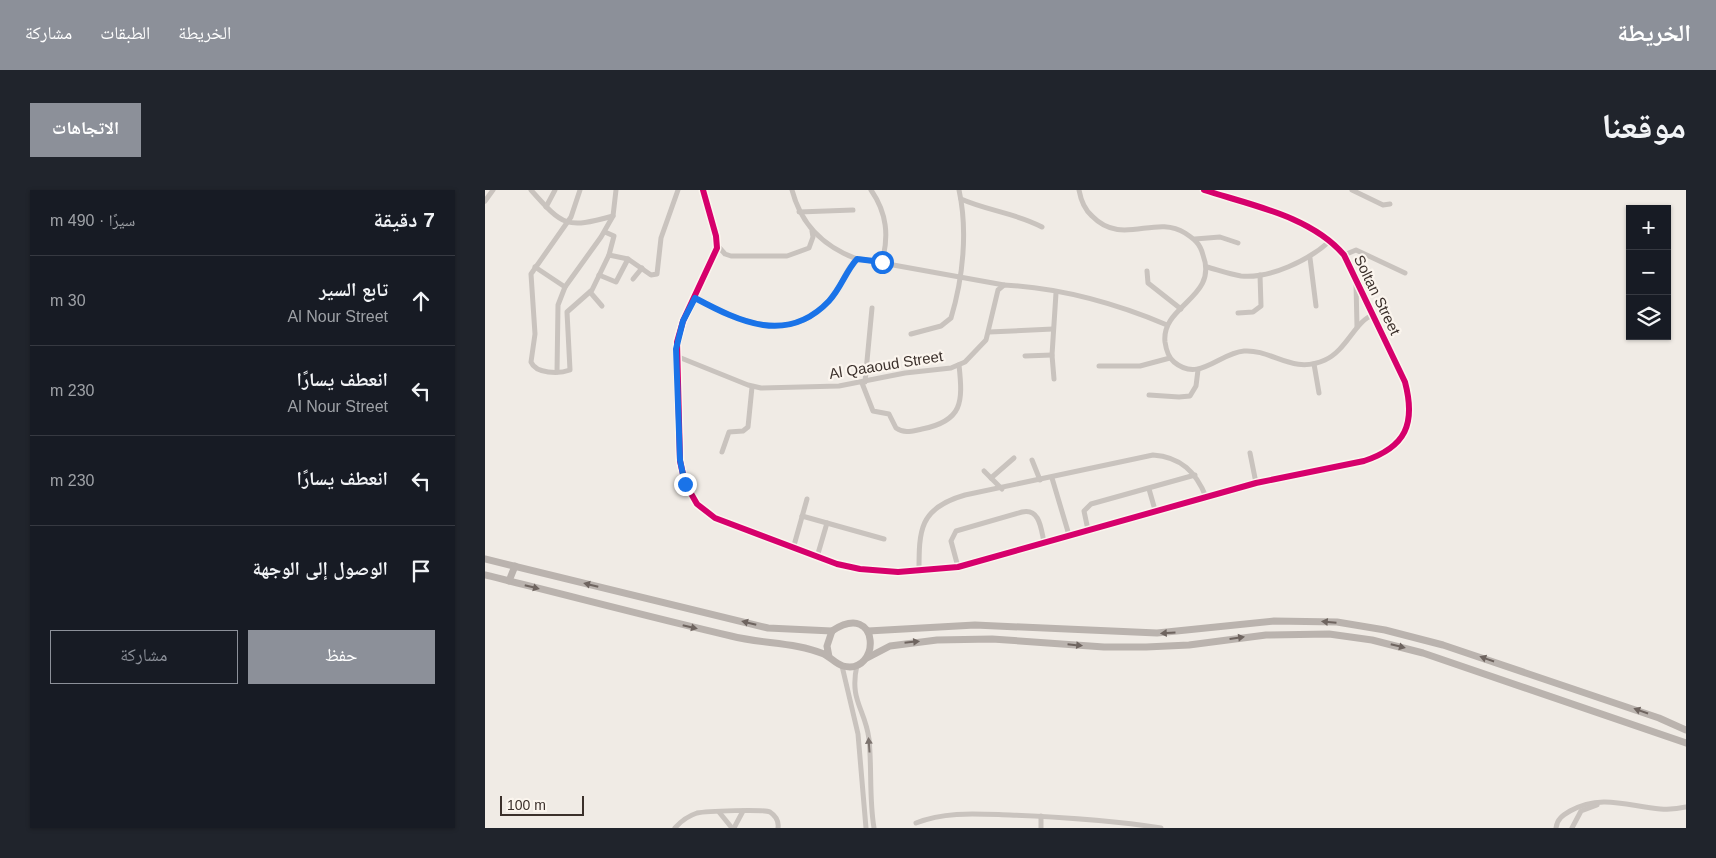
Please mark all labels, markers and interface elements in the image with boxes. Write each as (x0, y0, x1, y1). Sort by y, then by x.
text: الخريطة (1617, 19, 1691, 46)
text: مشاركة (25, 23, 72, 43)
text: الطبقات (100, 23, 150, 43)
text: الخريطة (178, 23, 231, 43)
button: الاتجاهات (30, 103, 141, 157)
text: موقعنا (1601, 106, 1686, 145)
map controls (1626, 205, 1671, 340)
button: + (1626, 205, 1671, 250)
text: 7 دقيقة (373, 208, 435, 231)
text: سيرًا · 490 m (50, 212, 135, 229)
button: − (1626, 250, 1671, 295)
route start (871, 251, 894, 274)
street label: Soltan Street (1351, 252, 1404, 338)
text: تابع السير (319, 279, 388, 300)
icon: ahead (407, 287, 435, 315)
text: 30 m (50, 292, 86, 309)
button: layers (1626, 295, 1671, 340)
text: Al Nour Street (288, 308, 388, 325)
street label: Al Qaaoud Street (828, 347, 945, 382)
text: انعطف يسارًا (297, 369, 388, 390)
icon: left (407, 377, 435, 405)
text: 230 m (50, 382, 94, 399)
text: Al Nour Street (288, 398, 388, 415)
icon: left (407, 467, 435, 495)
text: انعطف يسارًا (297, 468, 388, 489)
text: 230 m (50, 472, 94, 489)
route end (674, 473, 697, 496)
icon: arrive (407, 557, 435, 585)
text: الوصول إلى الوجهة (252, 558, 388, 579)
one-way arrow (583, 581, 598, 589)
one-way arrow (525, 583, 540, 591)
one-way arrow (1321, 617, 1337, 625)
one-way arrow (741, 619, 756, 627)
one-way arrow (682, 623, 697, 631)
one-way arrow (1159, 629, 1175, 637)
button: مشاركة (50, 630, 238, 684)
button: حفظ (248, 630, 435, 684)
one-way arrow (1229, 634, 1245, 642)
one-way arrow (905, 638, 921, 646)
one-way arrow (1067, 641, 1083, 649)
one-way arrow (1390, 642, 1405, 650)
one-way arrow (1479, 655, 1494, 663)
one-way arrow (1633, 707, 1648, 715)
one-way arrow (864, 736, 872, 752)
scale bar (500, 793, 584, 816)
text: 100 m (507, 797, 546, 813)

